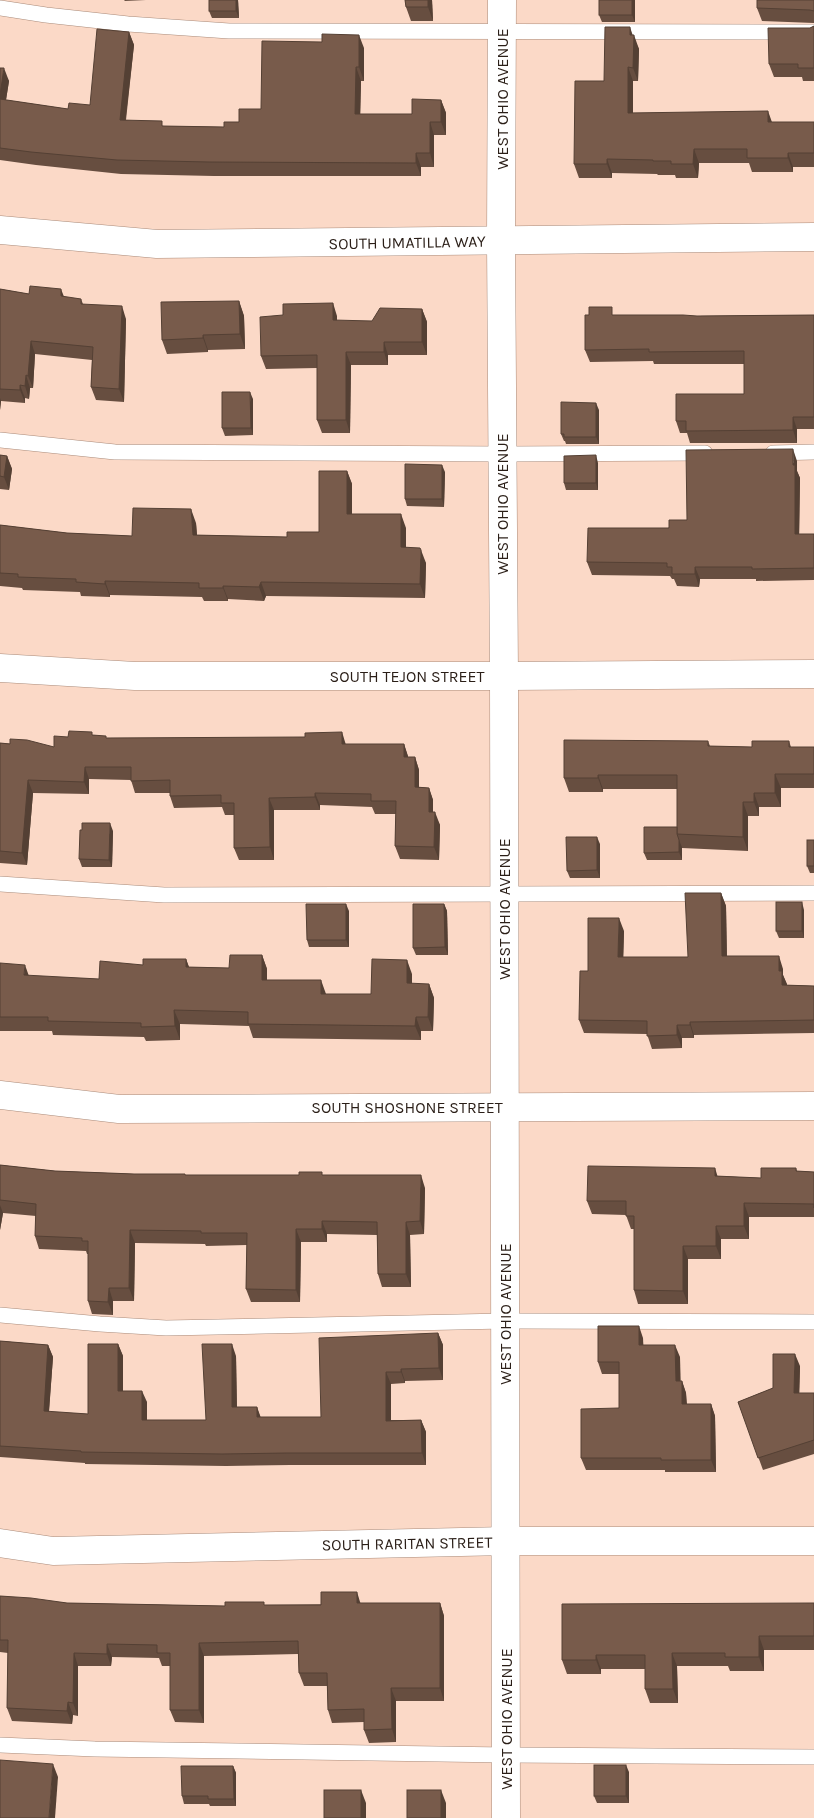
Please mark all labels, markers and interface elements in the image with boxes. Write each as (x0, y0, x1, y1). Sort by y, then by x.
street label: WEST OHIO AVENUE (493, 28, 512, 170)
street label: SOUTH UMATILLA WAY (328, 232, 486, 253)
street label: WEST OHIO AVENUE (493, 433, 512, 575)
street label: SOUTH TEJON STREET (330, 667, 484, 686)
street label: WEST OHIO AVENUE (495, 838, 514, 980)
street label: SOUTH SHOSHONE STREET (311, 1098, 503, 1117)
street label: WEST OHIO AVENUE (496, 1243, 515, 1385)
street label: SOUTH RARITAN STREET (321, 1533, 493, 1554)
street label: WEST OHIO AVENUE (497, 1648, 516, 1790)

